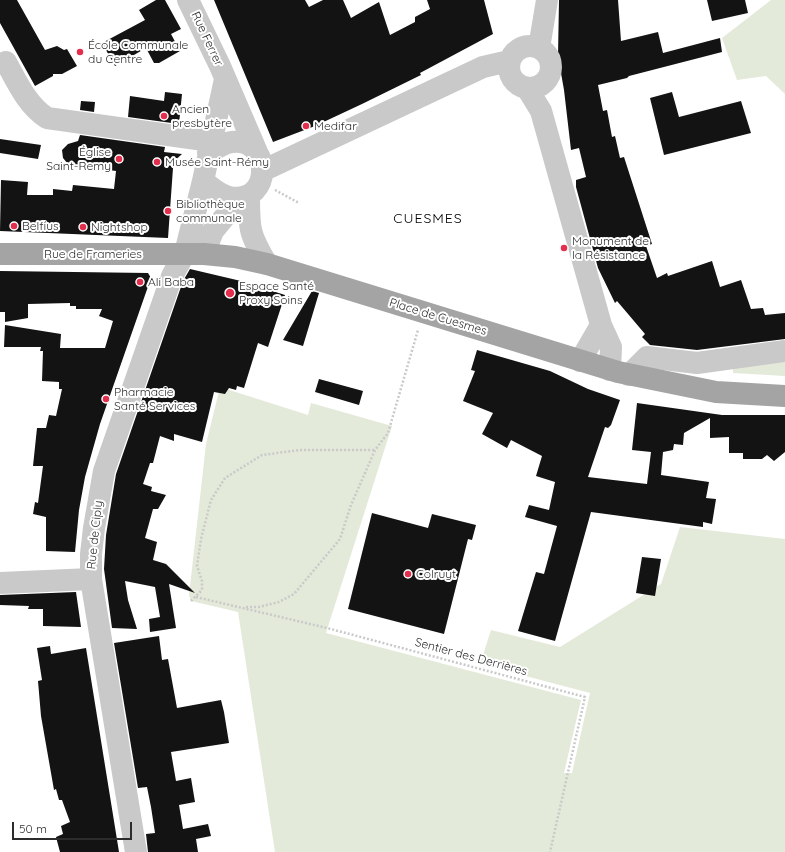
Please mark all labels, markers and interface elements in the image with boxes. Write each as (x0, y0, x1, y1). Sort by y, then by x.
street label: Rue Ferrer (188, 9, 226, 69)
place label: École Communale du Centre (88, 38, 188, 66)
marker: École Communale du Centre (75, 47, 85, 57)
place label: Ancien presbytère (172, 102, 232, 130)
marker: Ancien presbytère (159, 111, 169, 121)
place label: Medifar (314, 119, 357, 133)
marker: Medifar (301, 121, 311, 131)
place label: Église Saint-Remy (46, 145, 111, 173)
marker: Église Saint-Remy (114, 154, 124, 164)
place label: Musée Saint-Rémy (165, 155, 269, 169)
marker: Musée Saint-Rémy (152, 157, 162, 167)
place label: Bibliothèque communale (176, 197, 245, 225)
marker: Bibliothèque communale (163, 206, 173, 216)
district label: CUESMES (393, 211, 463, 227)
place label: Belfius (22, 219, 59, 233)
place label: Nightshop (91, 220, 148, 234)
marker: Belfius (9, 221, 19, 231)
marker: Nightshop (78, 222, 88, 232)
place label: Monument de la Résistance (572, 234, 649, 262)
marker: Monument de la Résistance (559, 243, 569, 253)
street label: Rue de Frameries (44, 247, 142, 261)
place label: Ali Baba (148, 275, 194, 289)
marker: Ali Baba (135, 277, 145, 287)
place label: Espace Santé Proxy Soins (239, 279, 314, 307)
marker: Espace Santé Proxy Soins (224, 287, 236, 299)
street label: Place de Cuesmes (388, 295, 488, 339)
place label: Pharmacie Santé Services (114, 385, 195, 413)
marker: Pharmacie Santé Services (101, 394, 111, 404)
street label: Rue de Ciply (84, 500, 106, 570)
place label: Colruyt (416, 567, 456, 581)
marker: Colruyt (403, 569, 413, 579)
street label: Sentier des Derrières (413, 635, 529, 679)
scale bar (14, 814, 134, 840)
text: 50 m (19, 821, 47, 836)

